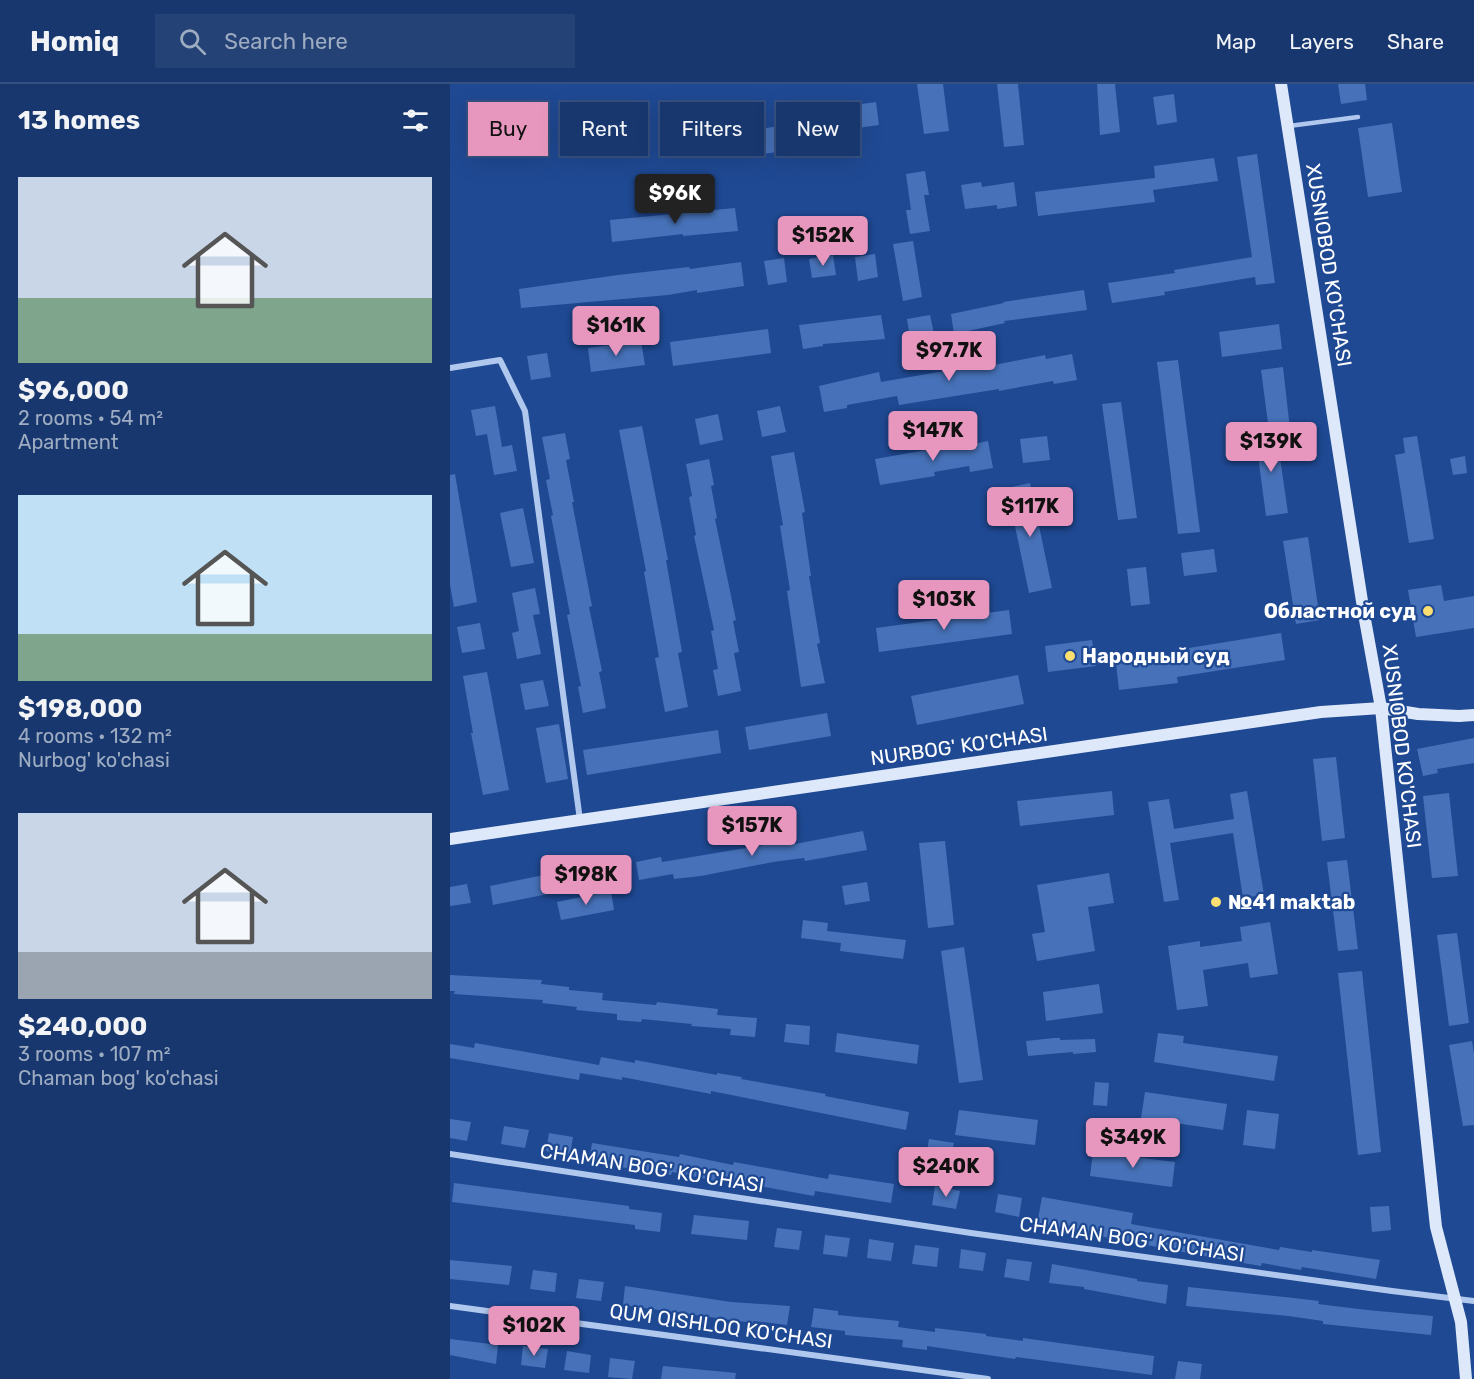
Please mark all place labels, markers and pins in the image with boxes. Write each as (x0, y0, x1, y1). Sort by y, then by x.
pin: $96K (639, 174, 711, 225)
pin: $152K (781, 216, 865, 267)
pin: $161K (574, 306, 658, 357)
pin: $97.7K (900, 331, 998, 382)
pin: $147K (891, 411, 975, 462)
pin: $139K (1229, 422, 1313, 473)
pin: $117K (988, 487, 1072, 538)
pin: $103K (902, 580, 986, 631)
place label: Областной суд (1264, 599, 1416, 623)
marker: Областной суд (1421, 604, 1435, 618)
place label: Народный суд (1082, 644, 1230, 668)
marker: Народный суд (1063, 649, 1077, 663)
pin: $157K (710, 806, 794, 857)
pin: $198K (544, 855, 628, 906)
place label: №41 maktab (1228, 890, 1355, 914)
marker: №41 maktab (1209, 895, 1223, 909)
pin: $349K (1091, 1118, 1175, 1169)
pin: $240K (904, 1147, 988, 1198)
pin: $102K (492, 1306, 576, 1357)

